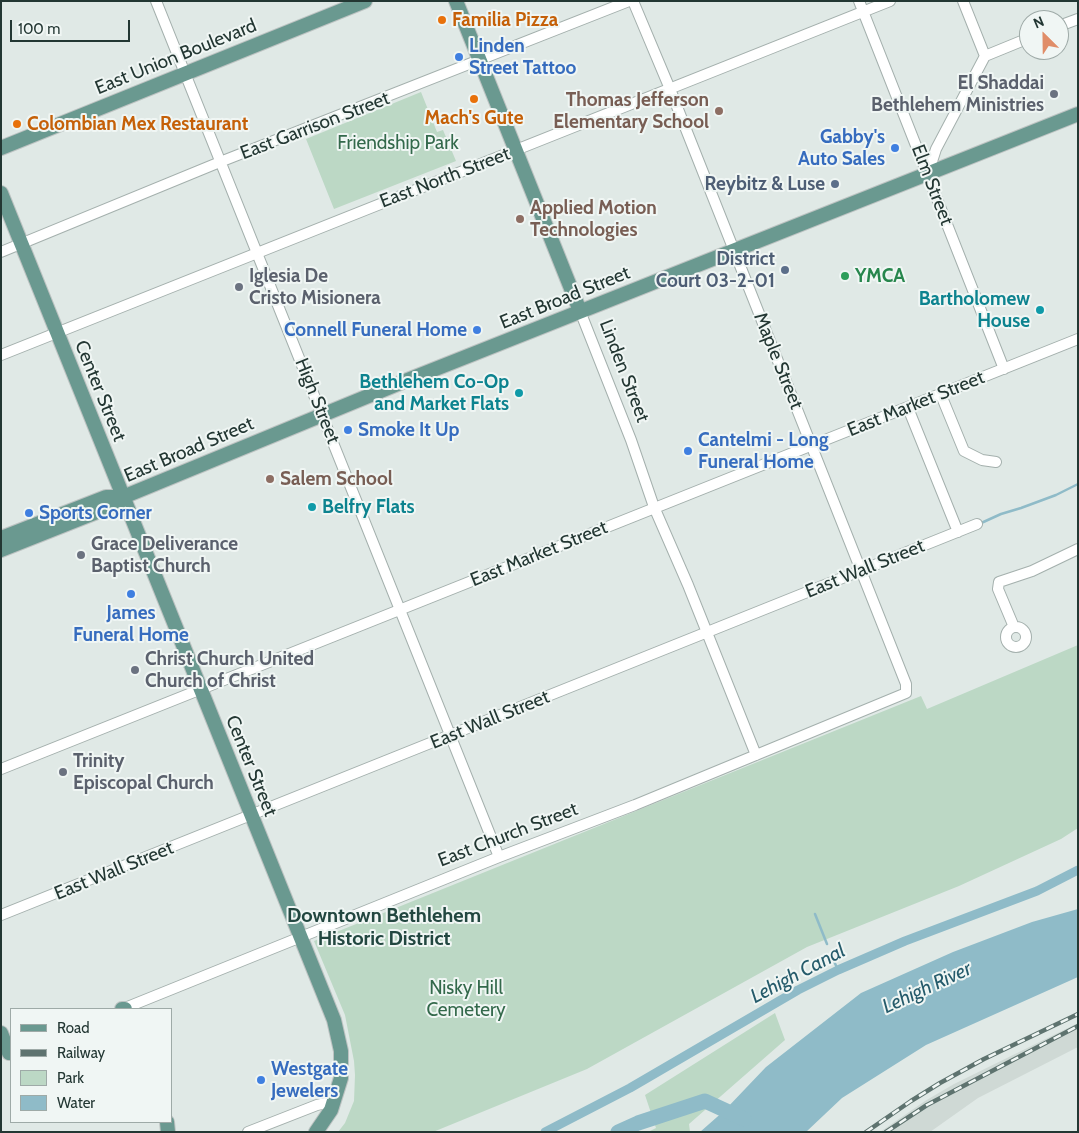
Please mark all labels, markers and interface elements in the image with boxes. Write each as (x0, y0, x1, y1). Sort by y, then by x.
place label: Familia Pizza (452, 9, 558, 31)
scale bar (12, 10, 132, 42)
north arrow (1019, 10, 1069, 60)
text: N (1030, 12, 1047, 32)
street label: East Union Boulevard (92, 14, 260, 100)
marker: Familia Pizza (436, 14, 448, 26)
text: 100 m (18, 20, 60, 38)
place label: Linden Street Tattoo (469, 35, 576, 79)
marker: Linden Street Tattoo (453, 51, 465, 63)
place label: El Shaddai Bethlehem Ministries (871, 72, 1044, 116)
street label: East Garrison Street (237, 87, 393, 165)
marker: El Shaddai Bethlehem Ministries (1048, 88, 1060, 100)
place label: Thomas Jefferson Elementary School (553, 89, 709, 133)
marker: Mach's Gute (468, 93, 480, 105)
marker: Thomas Jefferson Elementary School (713, 105, 725, 117)
place label: Mach's Gute (425, 107, 523, 129)
place label: Colombian Mex Restaurant (27, 113, 248, 135)
marker: Colombian Mex Restaurant (11, 118, 23, 130)
place label: Gabby's Auto Sales (798, 126, 885, 170)
park label: Friendship Park (337, 132, 459, 154)
street label: Elm Street (906, 141, 958, 229)
marker: Gabby's Auto Sales (889, 142, 901, 154)
street label: East North Street (377, 143, 513, 213)
place label: Reybitz & Luse (705, 173, 825, 195)
marker: Reybitz & Luse (829, 178, 841, 190)
place label: Applied Motion Technologies (530, 197, 657, 241)
marker: Applied Motion Technologies (514, 213, 526, 225)
place label: District Court 03-2-01 (656, 248, 775, 292)
street label: East Broad Street (497, 262, 633, 334)
marker: District Court 03-2-01 (779, 264, 791, 276)
place label: Iglesia De Cristo Misionera (249, 265, 381, 309)
place label: YMCA (855, 265, 905, 287)
marker: YMCA (839, 270, 851, 282)
marker: Iglesia De Cristo Misionera (233, 281, 245, 293)
place label: Bartholomew House (919, 288, 1030, 332)
marker: Bartholomew House (1034, 304, 1046, 316)
street label: Maple Street (748, 309, 808, 413)
street label: Linden Street (594, 316, 654, 426)
place label: Connell Funeral Home (284, 319, 467, 341)
marker: Connell Funeral Home (471, 324, 483, 336)
street label: Center Street (69, 337, 131, 445)
street label: High Street (290, 355, 344, 447)
street label: East Market Street (844, 366, 988, 442)
place label: Bethlehem Co-Op and Market Flats (359, 371, 509, 415)
marker: Bethlehem Co-Op and Market Flats (513, 387, 525, 399)
street label: East Broad Street (121, 412, 257, 488)
place label: Smoke It Up (358, 419, 459, 441)
marker: Smoke It Up (342, 424, 354, 436)
place label: Cantelmi - Long Funeral Home (698, 429, 829, 473)
marker: Cantelmi - Long Funeral Home (682, 445, 694, 457)
place label: Salem School (280, 468, 393, 490)
marker: Salem School (264, 473, 276, 485)
place label: Belfry Flats (322, 496, 415, 518)
marker: Belfry Flats (306, 501, 318, 513)
place label: Sports Corner (39, 502, 152, 524)
marker: Sports Corner (23, 507, 35, 519)
street label: East Market Street (467, 516, 611, 592)
place label: Grace Deliverance Baptist Church (91, 533, 238, 577)
street label: East Wall Street (802, 535, 928, 603)
marker: Grace Deliverance Baptist Church (75, 549, 87, 561)
marker: James Funeral Home (125, 588, 137, 600)
place label: James Funeral Home (73, 602, 189, 646)
place label: Christ Church United Church of Christ (145, 648, 314, 692)
marker: Christ Church United Church of Christ (129, 664, 141, 676)
street label: East Wall Street (427, 686, 553, 754)
street label: Center Street (220, 712, 282, 820)
place label: Trinity Episcopal Church (73, 750, 214, 794)
marker: Trinity Episcopal Church (57, 766, 69, 778)
street label: East Church Street (435, 798, 581, 872)
street label: East Wall Street (51, 837, 177, 905)
district label: Downtown Bethlehem Historic District (287, 904, 481, 951)
water label: Lehigh Canal (747, 939, 849, 1009)
water label: Lehigh River (879, 957, 975, 1019)
park label: Nisky Hill Cemetery (426, 977, 506, 1021)
legend (10, 1008, 172, 1123)
text: Road (57, 1019, 90, 1037)
text: Railway (57, 1044, 105, 1062)
place label: Westgate Jewelers (271, 1058, 348, 1102)
text: Park (57, 1069, 84, 1087)
marker: Westgate Jewelers (255, 1074, 267, 1086)
text: Water (57, 1094, 95, 1112)

